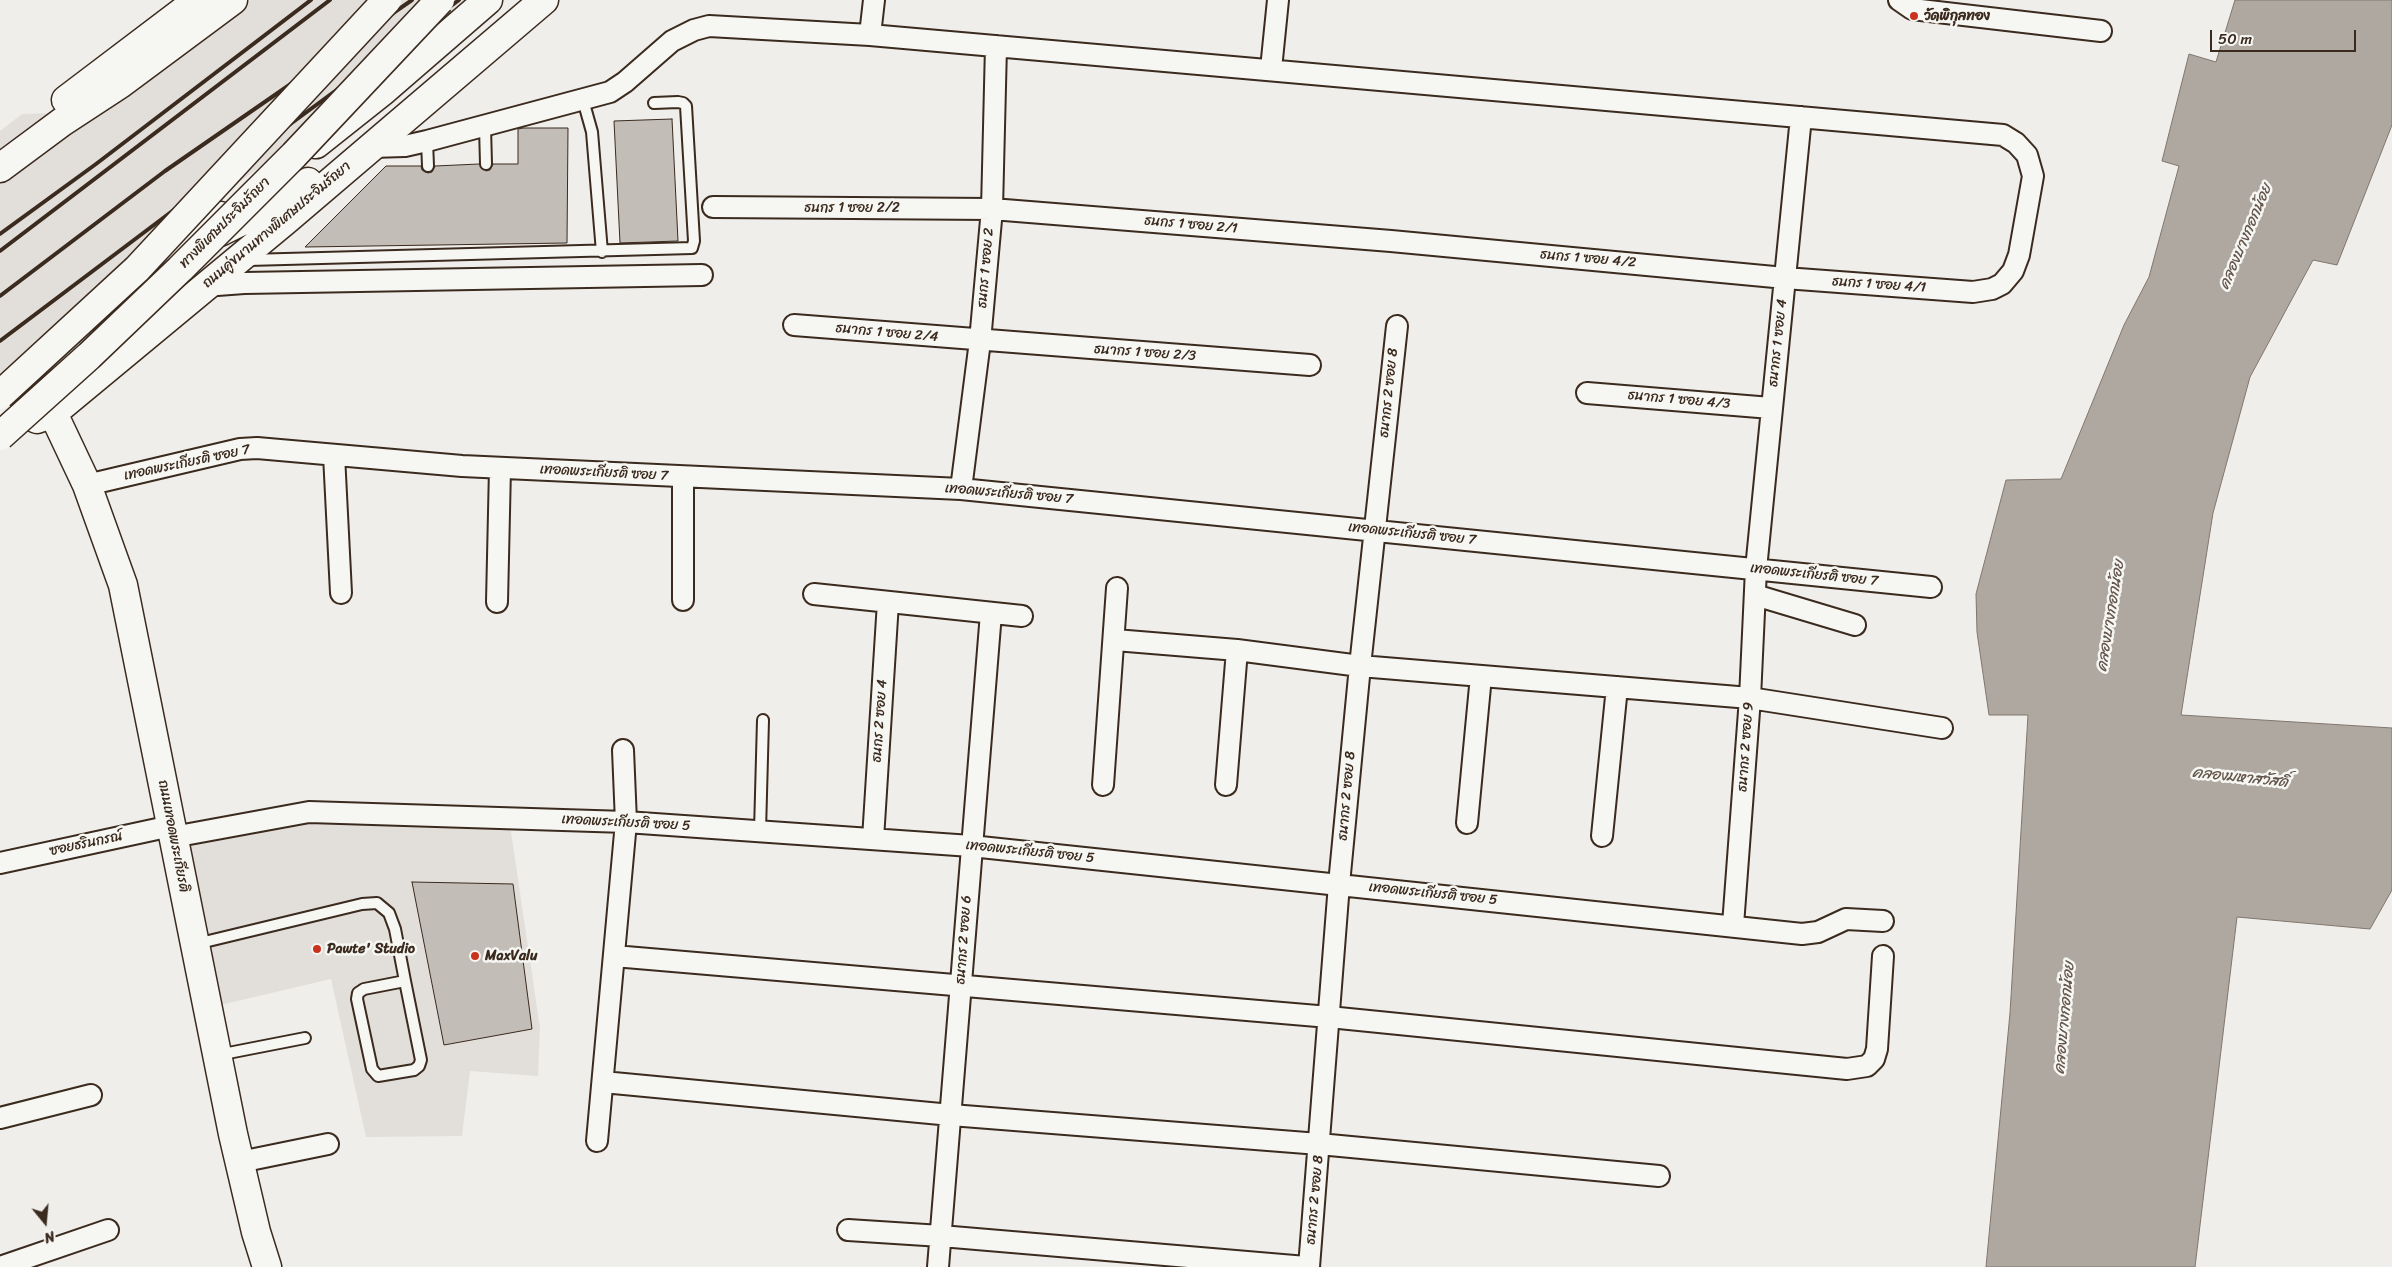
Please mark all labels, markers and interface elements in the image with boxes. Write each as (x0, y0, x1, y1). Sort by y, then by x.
place label: วัดพิกุลทอง (1924, 8, 1990, 24)
marker: วัดพิกุลทอง (1908, 10, 1920, 22)
scale bar (2212, 20, 2358, 52)
text: 50 m (2218, 26, 2252, 52)
street label: ถนนคู่ขนานทางพิเศษประจิมรัถยา (199, 158, 355, 292)
street label: ทางพิเศษประจิมรัถยา (176, 174, 274, 272)
water label: คลองบางกอกน้อย (2216, 182, 2276, 292)
street label: ธนกร 1 ซอย 2/2 (804, 200, 900, 216)
street label: ธนกร 1 ซอย 2/1 (1144, 213, 1238, 237)
street label: ธนกร 1 ซอย 2 (974, 227, 998, 309)
street label: ธนกร 1 ซอย 4/2 (1539, 246, 1637, 272)
street label: ธนกร 1 ซอย 4/1 (1831, 273, 1927, 297)
street label: ธนากร 1 ซอย 4 (1765, 298, 1791, 388)
street label: ธนากร 1 ซอย 2/4 (835, 320, 939, 346)
street label: ธนากร 1 ซอย 2/3 (1094, 341, 1196, 365)
street label: ธนากร 2 ซอย 8 (1376, 347, 1402, 439)
street label: ธนากร 1 ซอย 4/3 (1627, 387, 1731, 413)
street label: เทอดพระเกียรติ ซอย 7 (122, 441, 252, 485)
street label: เทอดพระเกียรติ ซอย 7 (539, 461, 669, 485)
street label: เทอดพระเกียรติ ซอย 7 (944, 480, 1074, 508)
street label: เทอดพระเกียรติ ซอย 7 (1347, 519, 1477, 549)
water label: คลองบางกอกน้อย (2093, 559, 2129, 673)
street label: เทอดพระเกียรติ ซอย 7 (1749, 560, 1879, 590)
street label: ธนกร 2 ซอย 4 (869, 679, 891, 763)
street label: ธนากร 2 ซอย 9 (1734, 702, 1758, 792)
street label: ธนากร 2 ซอย 8 (1335, 751, 1359, 841)
water label: คลองมหาสวัสดิ์ (2192, 764, 2288, 792)
street label: ถนนเทอดพระเกียรติ (154, 778, 192, 894)
street label: เทอดพระเกียรติ ซอย 5 (561, 811, 691, 835)
street label: ซอยธรินกรณ์ (48, 828, 124, 860)
street label: เทอดพระเกียรติ ซอย 5 (965, 837, 1095, 867)
street label: เทอดพระเกียรติ ซอย 5 (1368, 879, 1498, 909)
street label: ธนากร 2 ซอย 6 (953, 895, 975, 985)
place label: Pawte' Studio (327, 941, 415, 957)
marker: Pawte' Studio (311, 943, 323, 955)
place label: MaxValu (485, 948, 537, 964)
marker: MaxValu (469, 950, 481, 962)
water label: คลองบางกอกน้อย (2051, 961, 2079, 1075)
street label: ธนากร 2 ซอย 8 (1303, 1155, 1327, 1245)
north arrow (20, 1197, 70, 1247)
text: N (41, 1223, 58, 1250)

